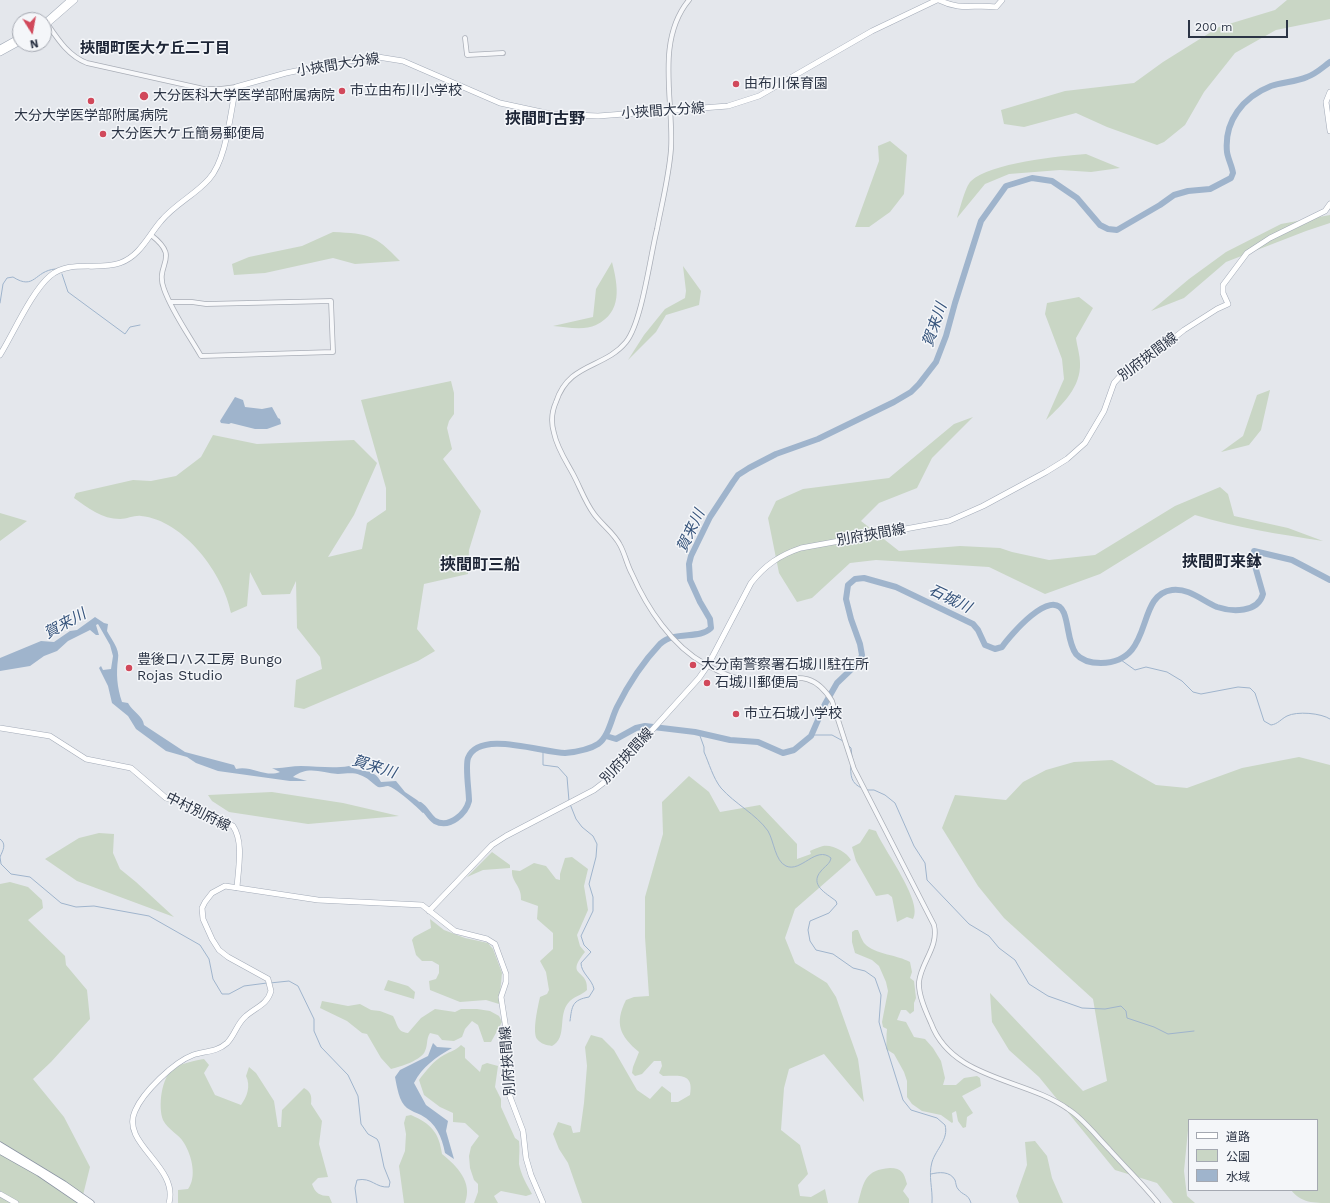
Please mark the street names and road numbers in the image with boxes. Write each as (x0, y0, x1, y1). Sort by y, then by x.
street label: 小挾間大分線 (295, 50, 381, 80)
street label: 小挾間大分線 (621, 100, 705, 122)
street label: 別府挾間線 (1115, 329, 1181, 385)
street label: 別府挾間線 (835, 521, 907, 549)
street label: 別府挾間線 (597, 725, 657, 787)
street label: 中村別府線 (163, 789, 233, 835)
street label: 別府挾間線 (497, 1025, 519, 1097)

